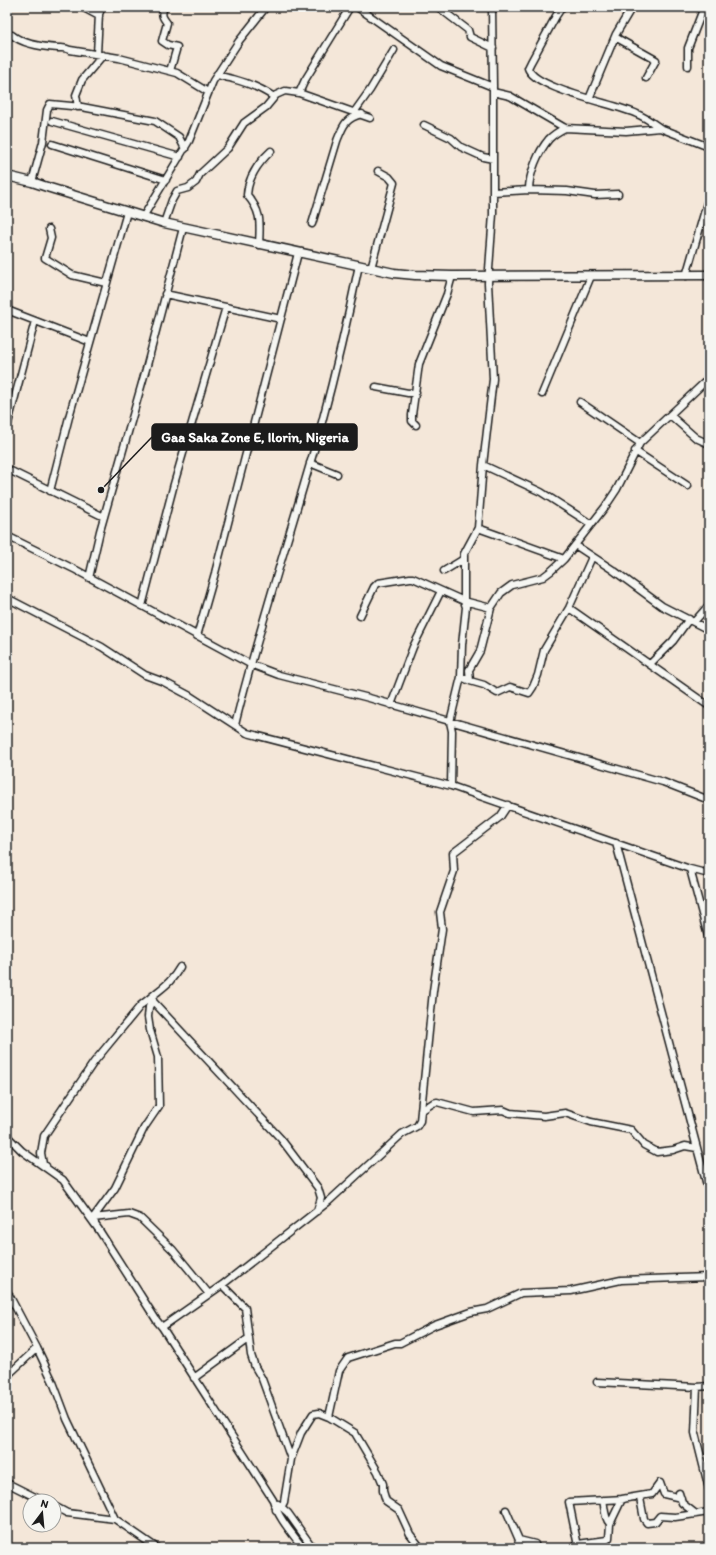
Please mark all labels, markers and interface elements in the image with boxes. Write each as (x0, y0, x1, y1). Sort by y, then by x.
callout: Gaa Saka Zone E, Ilorin, Nigeria (152, 424, 357, 450)
text: Gaa Saka Zone E, Ilorin, Nigeria (161, 429, 349, 446)
north arrow (22, 1493, 62, 1533)
text: N (39, 1497, 50, 1511)

